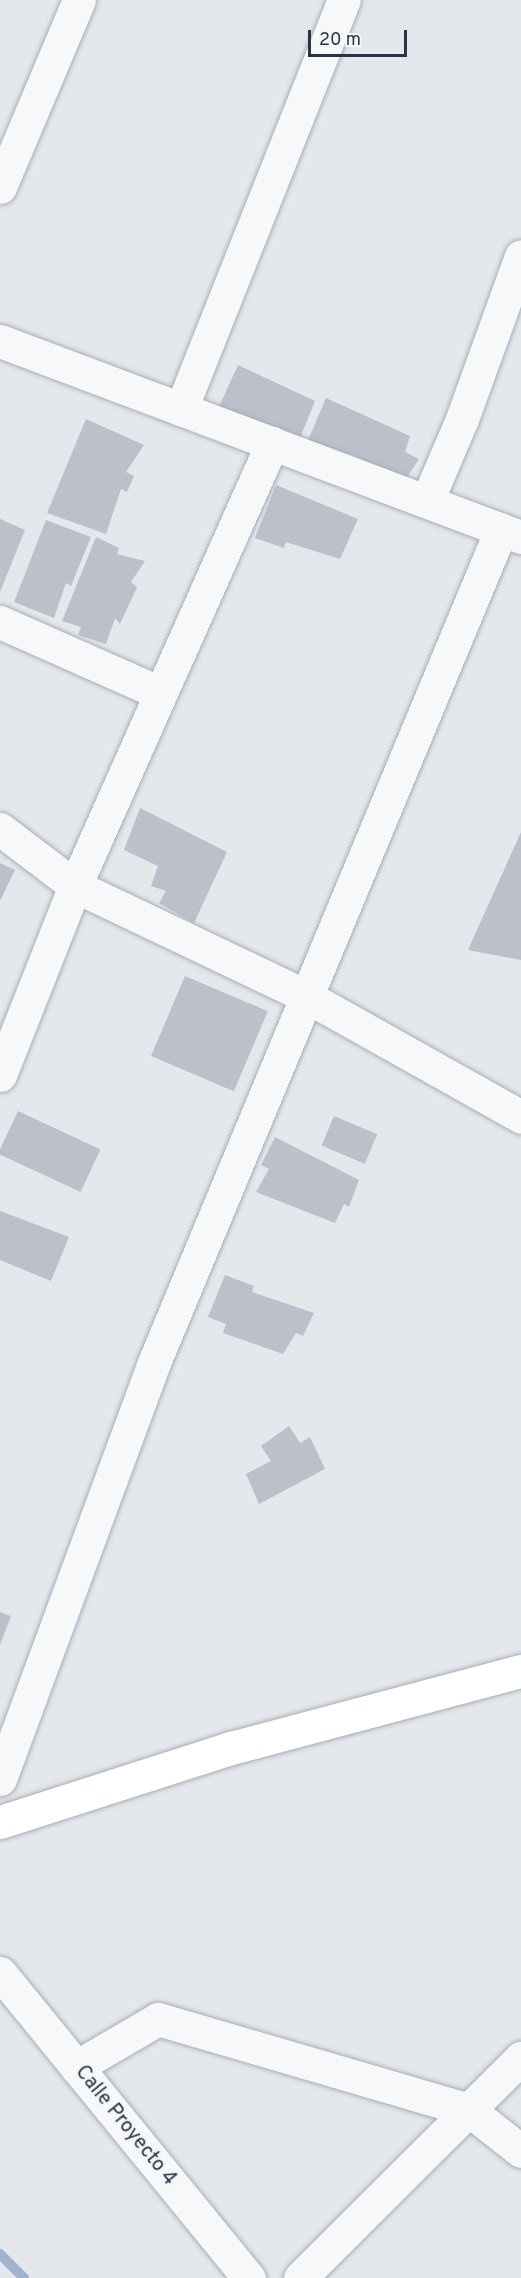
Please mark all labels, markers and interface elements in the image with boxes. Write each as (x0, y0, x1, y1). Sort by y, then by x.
scale bar (311, 18, 410, 56)
text: 20 m (319, 29, 361, 52)
street label: Calle Proyecto 4 (69, 2061, 181, 2191)

